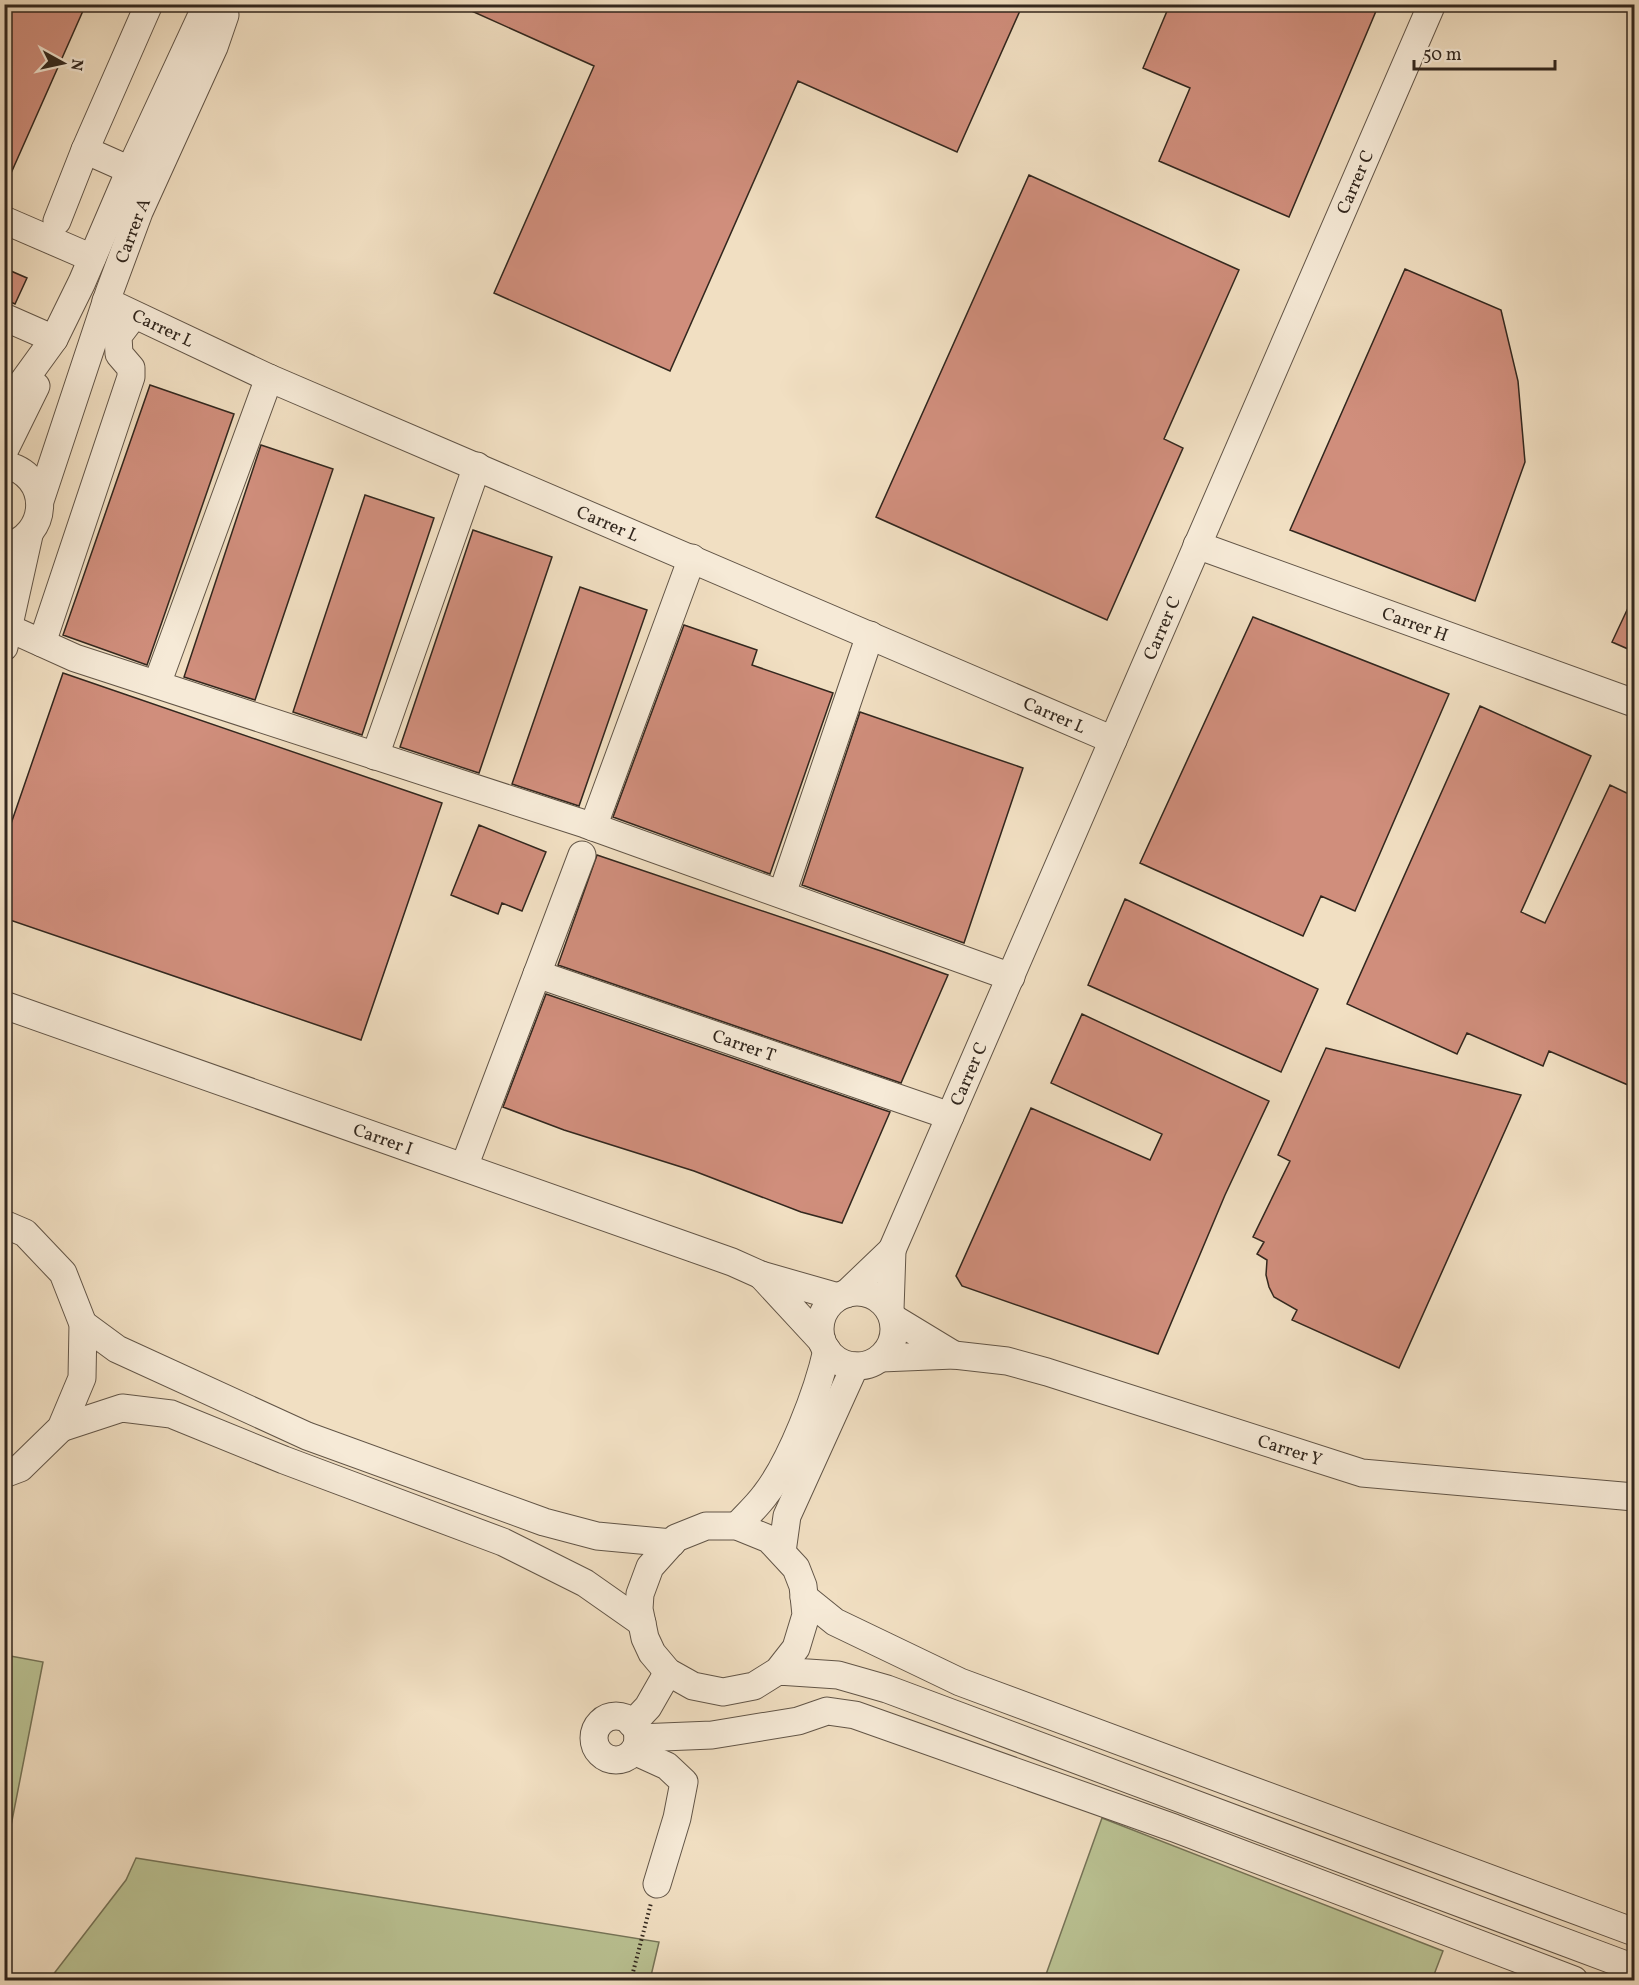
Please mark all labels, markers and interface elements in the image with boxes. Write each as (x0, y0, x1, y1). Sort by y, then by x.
north arrow (33, 33, 93, 93)
scale bar (1414, 33, 1555, 71)
text: 50 m (1423, 43, 1462, 68)
text: N (64, 58, 88, 72)
street label: Carrer C (1331, 147, 1381, 218)
street label: Carrer A (110, 194, 158, 267)
street label: Carrer L (127, 304, 197, 355)
street label: Carrer L (572, 500, 642, 549)
street label: Carrer C (1138, 593, 1188, 664)
street label: Carrer H (1378, 602, 1451, 649)
street label: Carrer L (1019, 692, 1089, 741)
street label: Carrer T (709, 1024, 779, 1069)
street label: Carrer C (945, 1039, 995, 1110)
street label: Carrer I (349, 1118, 416, 1162)
street label: Carrer Y (1254, 1429, 1325, 1473)

